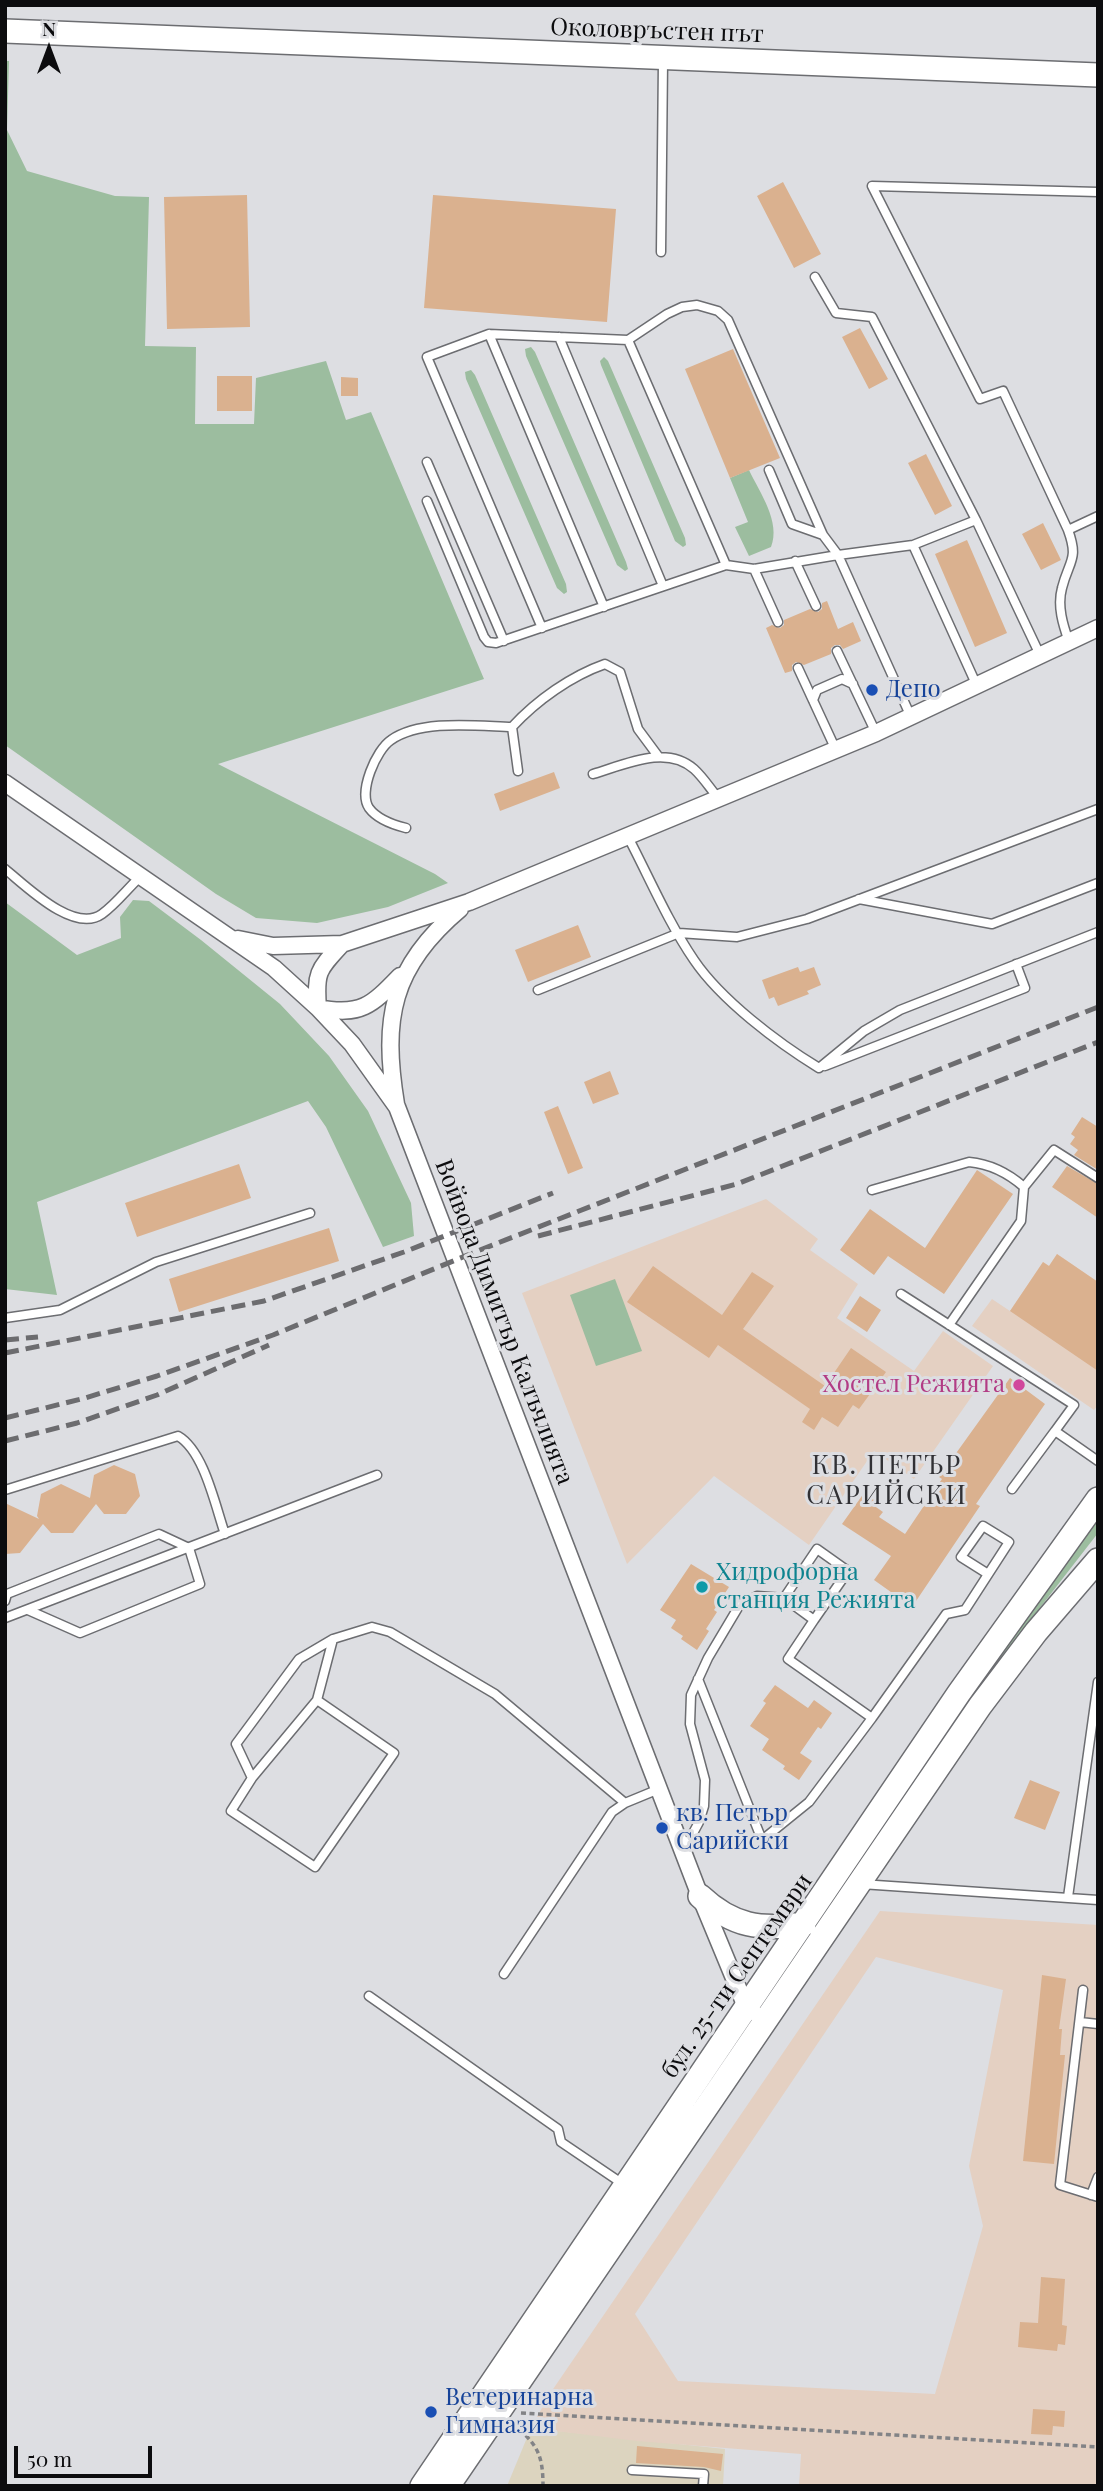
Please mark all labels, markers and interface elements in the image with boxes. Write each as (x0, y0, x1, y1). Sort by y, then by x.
street label: Околовръстен път (550, 13, 764, 49)
north arrow (14, 14, 84, 84)
text: N (42, 15, 56, 41)
place label: Депо (886, 676, 941, 704)
marker: Депо (864, 682, 880, 698)
street label: Войвода Димитър Калъчлията (429, 1155, 579, 1489)
place label: Хостел Режията (822, 1371, 1005, 1399)
marker: Хостел Режията (1011, 1377, 1027, 1393)
district label: КВ. ПЕТЪР САРИЙСКИ (807, 1450, 967, 1512)
place label: Хидрофорна станция Режията (716, 1559, 915, 1615)
marker: Хидрофорна станция Режията (694, 1579, 710, 1595)
place label: кв. Петър Сарийски (676, 1800, 789, 1856)
marker: кв. Петър Сарийски (654, 1820, 670, 1836)
street label: бул. 25-ти Септември (655, 1868, 819, 2084)
place label: Ветеринарна Гимназия (445, 2384, 594, 2440)
marker: Ветеринарна Гимназия (423, 2404, 439, 2420)
scale bar (18, 2432, 156, 2476)
text: 50 m (27, 2444, 72, 2472)

